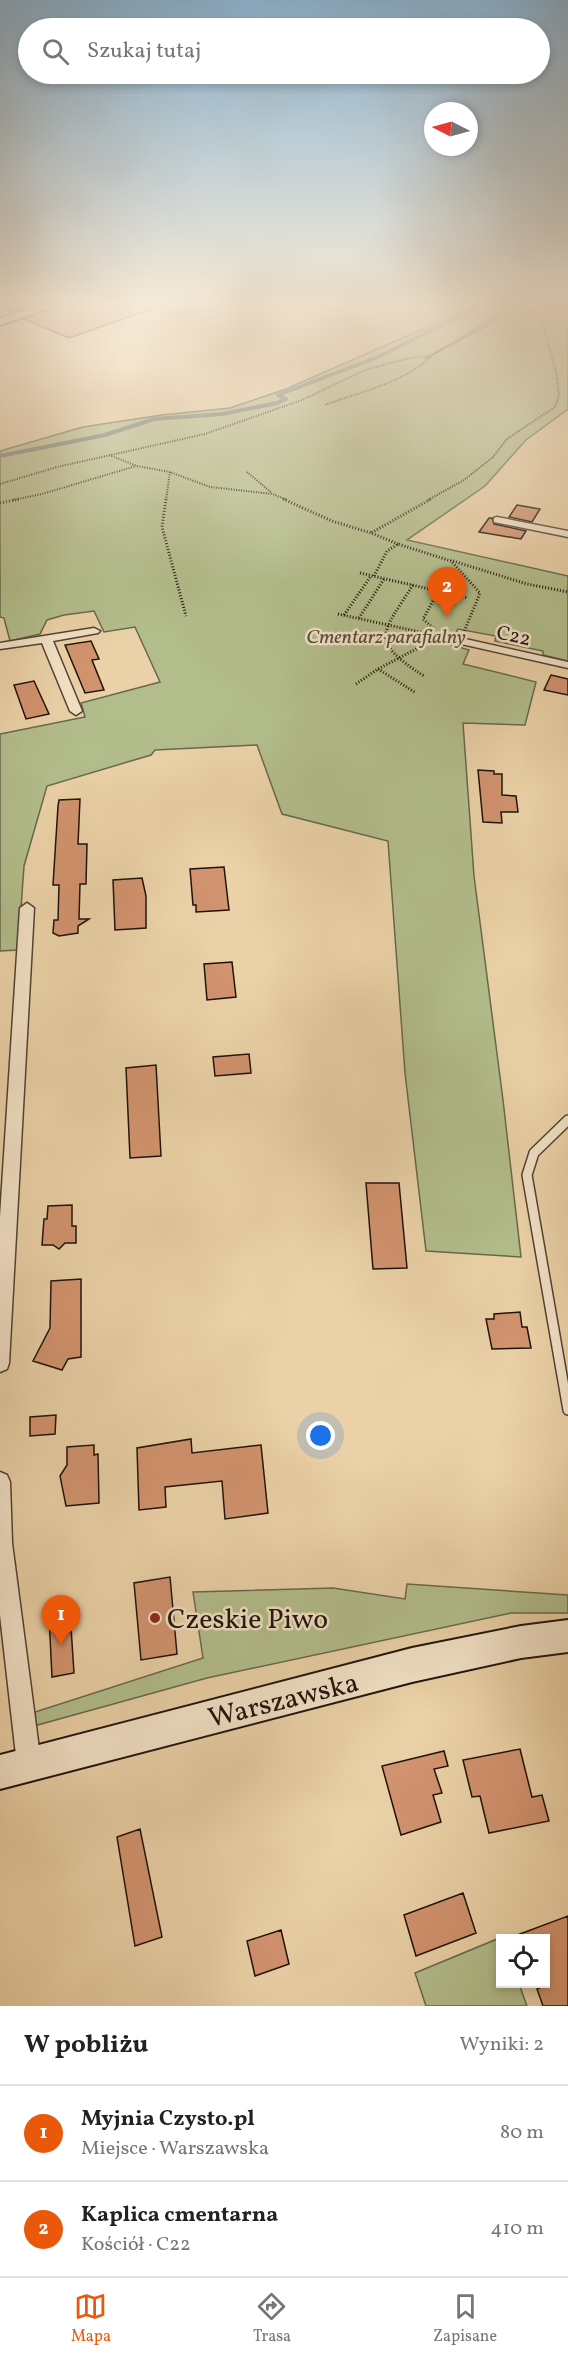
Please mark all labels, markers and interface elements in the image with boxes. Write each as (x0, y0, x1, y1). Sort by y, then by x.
search box (18, 18, 550, 84)
icon: search (39, 35, 72, 68)
text: Szukaj tutaj (87, 36, 201, 67)
north arrow (424, 102, 478, 156)
pin: 2 (428, 568, 466, 617)
street label: C22 (494, 619, 534, 654)
park label: Cmentarz parafialny (306, 624, 466, 652)
your location (306, 1421, 335, 1450)
pin: 1 (42, 1596, 80, 1645)
place label: Czeskie Piwo (167, 1601, 328, 1640)
marker: Czeskie Piwo (148, 1611, 162, 1625)
street label: Warszawska (204, 1664, 363, 1739)
map controls (496, 1934, 550, 1988)
button: locate (496, 1934, 550, 1988)
text: W pobliżu (24, 2027, 148, 2063)
text: Wyniki: 2 (460, 2031, 544, 2059)
text: Myjnia Czysto.pl (81, 2104, 255, 2135)
text: 1 (39, 2119, 48, 2147)
text: 80 m (500, 2119, 544, 2147)
text: Miejsce · Warszawska (81, 2135, 269, 2163)
text: Kaplica cmentarna (81, 2200, 278, 2231)
text: 2 (38, 2215, 49, 2243)
text: 410 m (491, 2215, 544, 2243)
text: Kościół · C22 (81, 2231, 191, 2259)
tab: Mapa (71, 2290, 111, 2348)
tab: Trasa (253, 2290, 291, 2348)
tab: Zapisane (433, 2290, 497, 2348)

